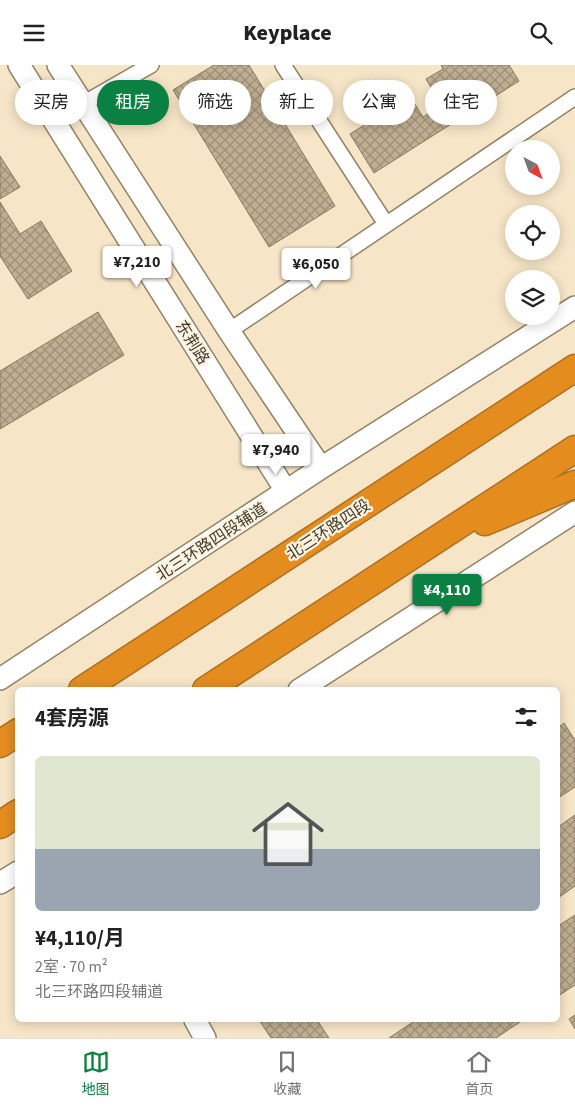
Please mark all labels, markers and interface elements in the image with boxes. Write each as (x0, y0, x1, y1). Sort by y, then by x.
text: Keyplace (243, 17, 332, 49)
icon: menu (20, 19, 48, 47)
icon: search (527, 19, 555, 47)
chip: 买房 (15, 80, 87, 125)
chip: 租房 (97, 80, 169, 125)
chip: 筛选 (179, 80, 251, 125)
chip: 新上 (261, 80, 333, 125)
chip: 公寓 (343, 80, 415, 125)
chip: 住宅 (425, 80, 497, 125)
north arrow (505, 140, 560, 195)
map controls (505, 140, 560, 325)
button: locate (505, 205, 560, 260)
pin: ¥7,210 (96, 245, 178, 288)
pin: ¥6,050 (275, 247, 357, 290)
text: ¥7,210 (113, 251, 161, 273)
text: ¥6,050 (292, 253, 340, 275)
button: layers (505, 270, 560, 325)
street label: 东荆路 (170, 316, 214, 369)
pin: ¥7,940 (235, 433, 317, 476)
text: ¥7,940 (252, 439, 300, 461)
street label: 北三环路四段 (282, 494, 375, 565)
street label: 北三环路四段辅道 (152, 498, 271, 586)
pin: ¥4,110 (406, 573, 488, 616)
text: ¥4,110 (423, 579, 471, 601)
text: 4套房源 (35, 703, 109, 733)
icon: filters (512, 703, 540, 731)
icon: home (243, 789, 333, 879)
text: ¥4,110/月 (35, 923, 125, 953)
text: 2室 · 70 m² (35, 956, 108, 978)
text: 北三环路四段辅道 (35, 981, 163, 1003)
tab: 地图 (82, 1048, 110, 1100)
tab: 收藏 (273, 1048, 301, 1100)
tab: 首页 (465, 1048, 493, 1100)

